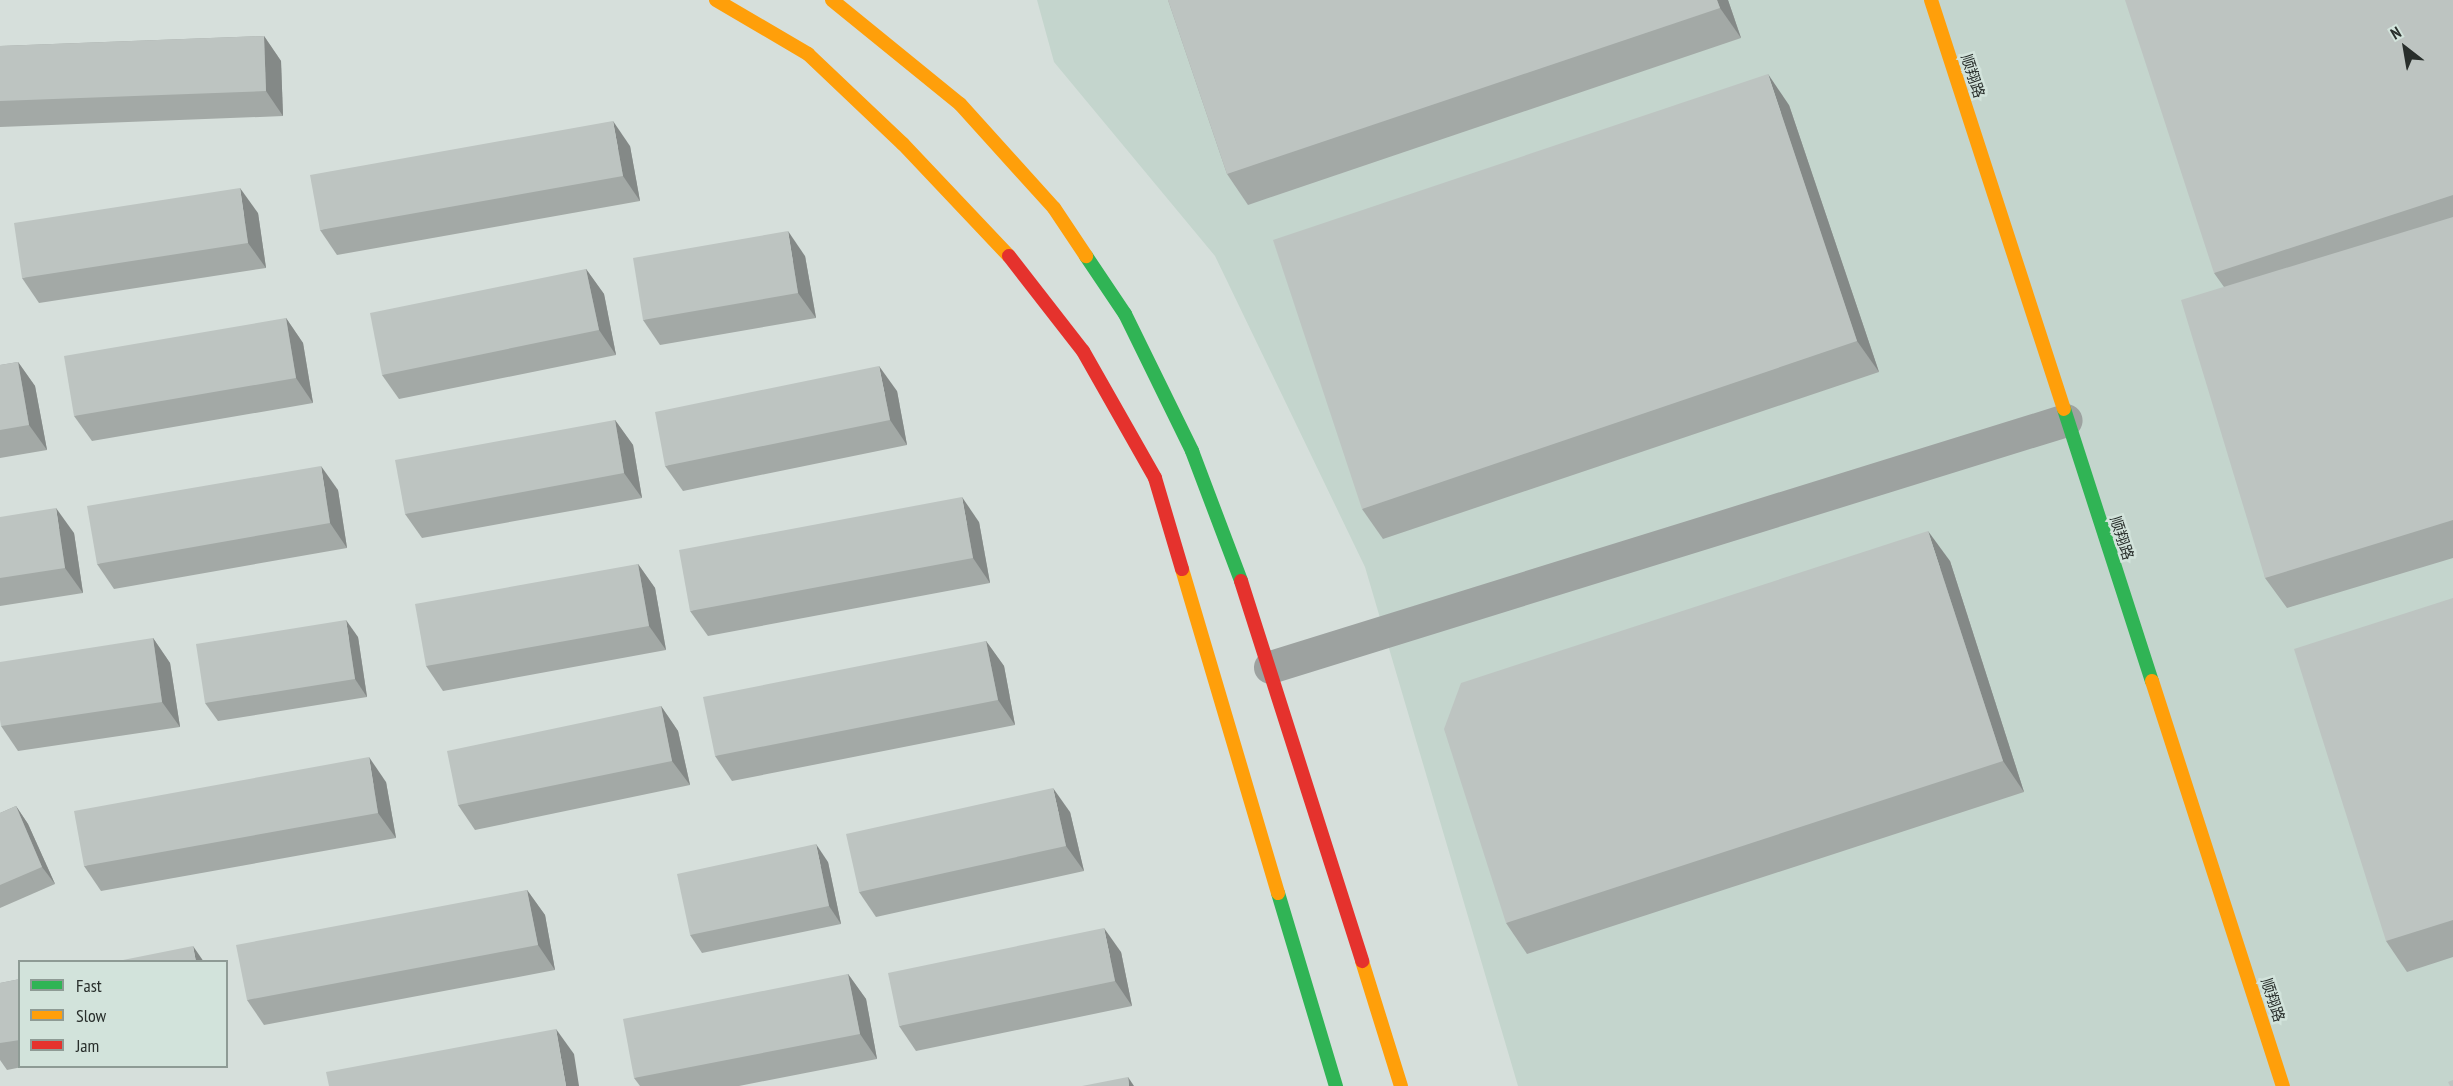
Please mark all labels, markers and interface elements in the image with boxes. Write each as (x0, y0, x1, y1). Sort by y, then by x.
north arrow (2375, 18, 2435, 78)
text: N (2387, 22, 2405, 43)
street label: 顺翔路 (1957, 52, 1989, 100)
street label: 顺翔路 (2106, 514, 2138, 562)
legend (18, 960, 228, 1068)
text: Fast (76, 974, 102, 997)
street label: 顺翔路 (2257, 976, 2289, 1024)
text: Slow (76, 1004, 106, 1027)
text: Jam (76, 1034, 99, 1057)

